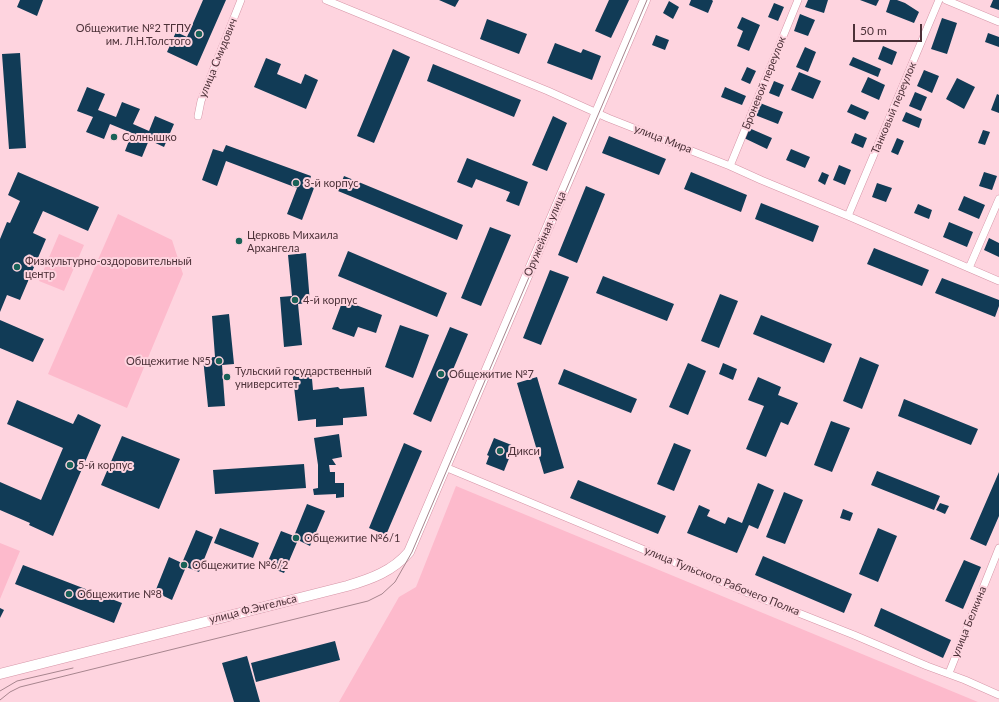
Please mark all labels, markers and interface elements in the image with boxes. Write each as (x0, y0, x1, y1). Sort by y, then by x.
street label: улица Смидович (196, 16, 240, 100)
scale bar (855, 16, 924, 42)
place label: Общежитие №2 ТГПУ им. Л.Н.Толстого (76, 21, 191, 47)
text: 50 m (860, 23, 887, 38)
marker: Общежитие №2 ТГПУ им. Л.Н.Толстого (194, 29, 204, 39)
street label: Броневой переулок (739, 34, 789, 132)
street label: Танковый переулок (869, 60, 919, 156)
street label: улица Мира (632, 122, 694, 156)
place label: Солнышко (122, 130, 177, 144)
marker: Солнышко (109, 132, 119, 142)
place label: 3-й корпус (304, 176, 358, 190)
marker: 3-й корпус (291, 178, 301, 188)
street label: Оружейная улица (521, 190, 569, 278)
place label: Церковь Михаила Архангела (247, 228, 338, 254)
marker: Церковь Михаила Архангела (234, 236, 244, 246)
place label: Физкультурно-оздоровительный центр (25, 254, 192, 280)
marker: Физкультурно-оздоровительный центр (12, 262, 22, 272)
place label: 4-й корпус (303, 293, 357, 307)
marker: 4-й корпус (290, 295, 300, 305)
place label: Общежитие №5 (126, 354, 211, 368)
marker: Общежитие №5 (214, 356, 224, 366)
place label: Тульский государственный университет (235, 364, 372, 390)
place label: Общежитие №7 (449, 367, 534, 381)
marker: Общежитие №7 (436, 369, 446, 379)
marker: Тульский государственный университет (222, 372, 232, 382)
place label: Дикси (508, 444, 540, 458)
marker: Дикси (495, 446, 505, 456)
place label: 5-й корпус (78, 458, 132, 472)
marker: 5-й корпус (65, 460, 75, 470)
place label: Общежитие №6/1 (304, 531, 400, 545)
marker: Общежитие №6/1 (291, 533, 301, 543)
street label: улица Тульского Рабочего Полка (642, 544, 802, 618)
place label: Общежитие №6/2 (192, 558, 288, 572)
marker: Общежитие №6/2 (179, 560, 189, 570)
street label: улица Белкина (949, 584, 989, 660)
place label: Общежитие №8 (77, 587, 162, 601)
marker: Общежитие №8 (64, 589, 74, 599)
street label: улица Ф.Энгельса (208, 592, 298, 626)

